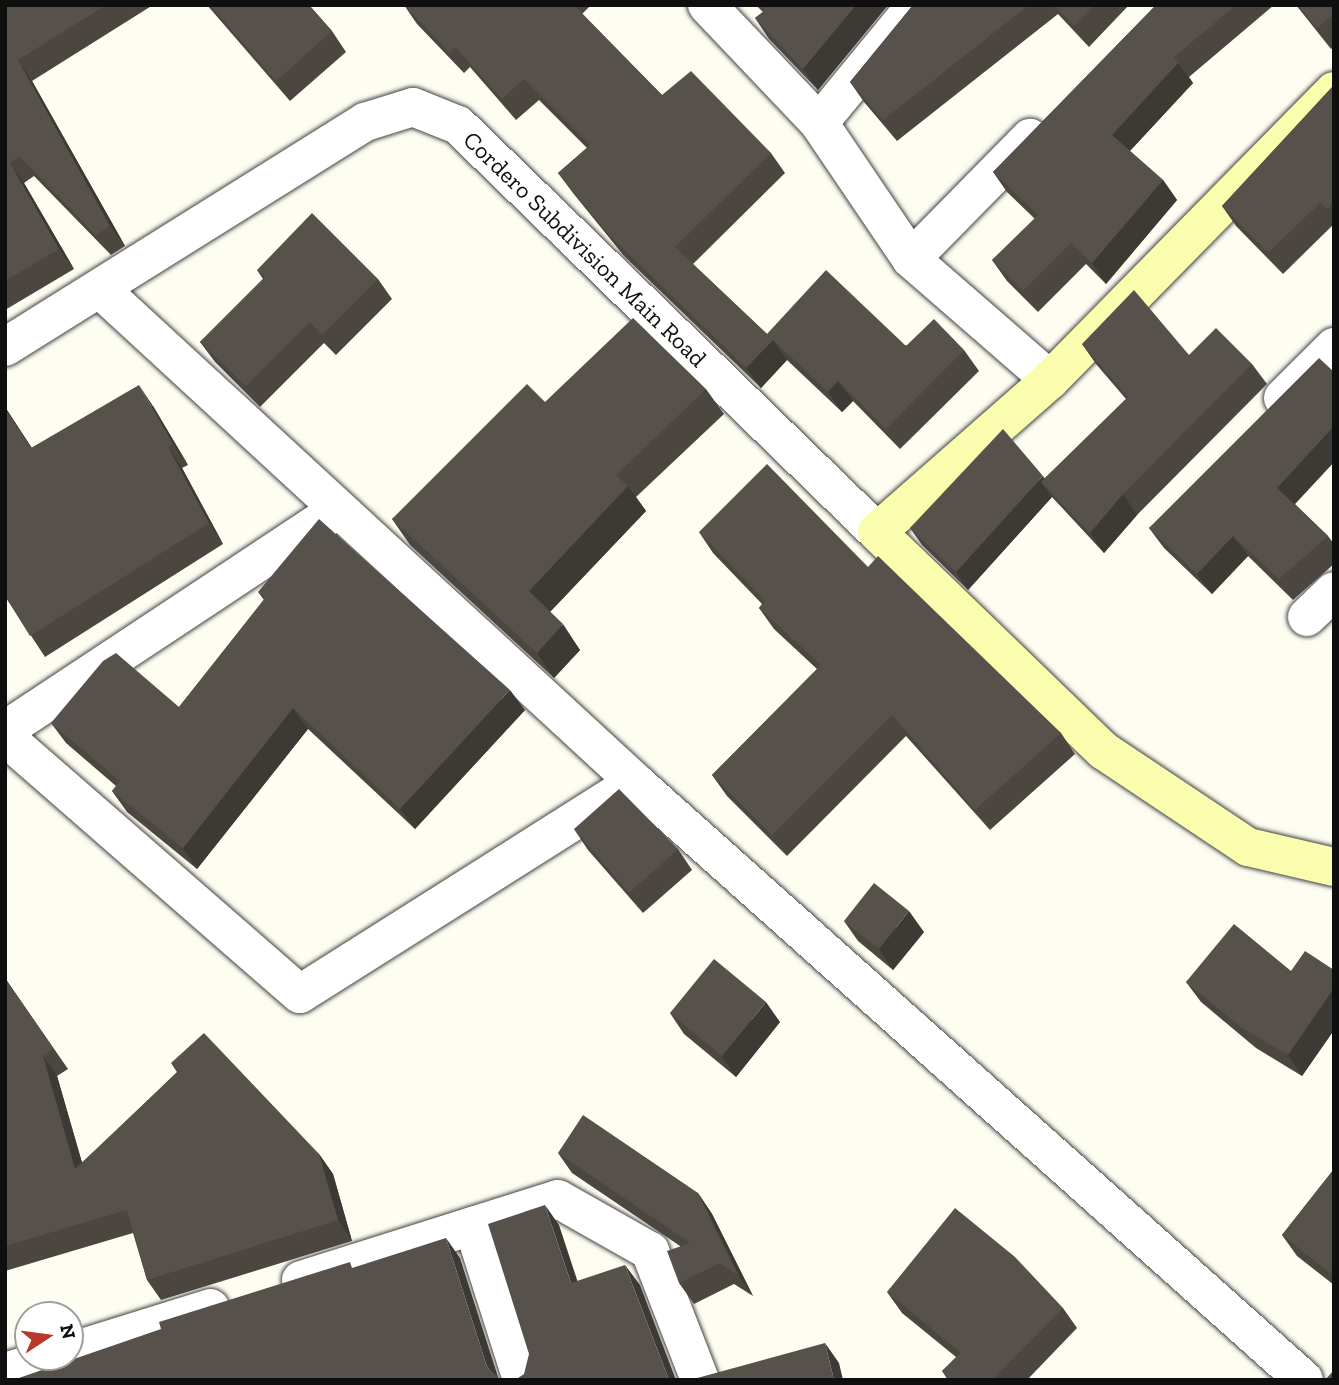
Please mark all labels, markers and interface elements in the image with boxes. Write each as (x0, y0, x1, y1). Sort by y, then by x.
street label: Cordero Subdivision Main Road (458, 125, 712, 373)
north arrow (14, 1301, 84, 1371)
text: N (55, 1322, 81, 1341)

